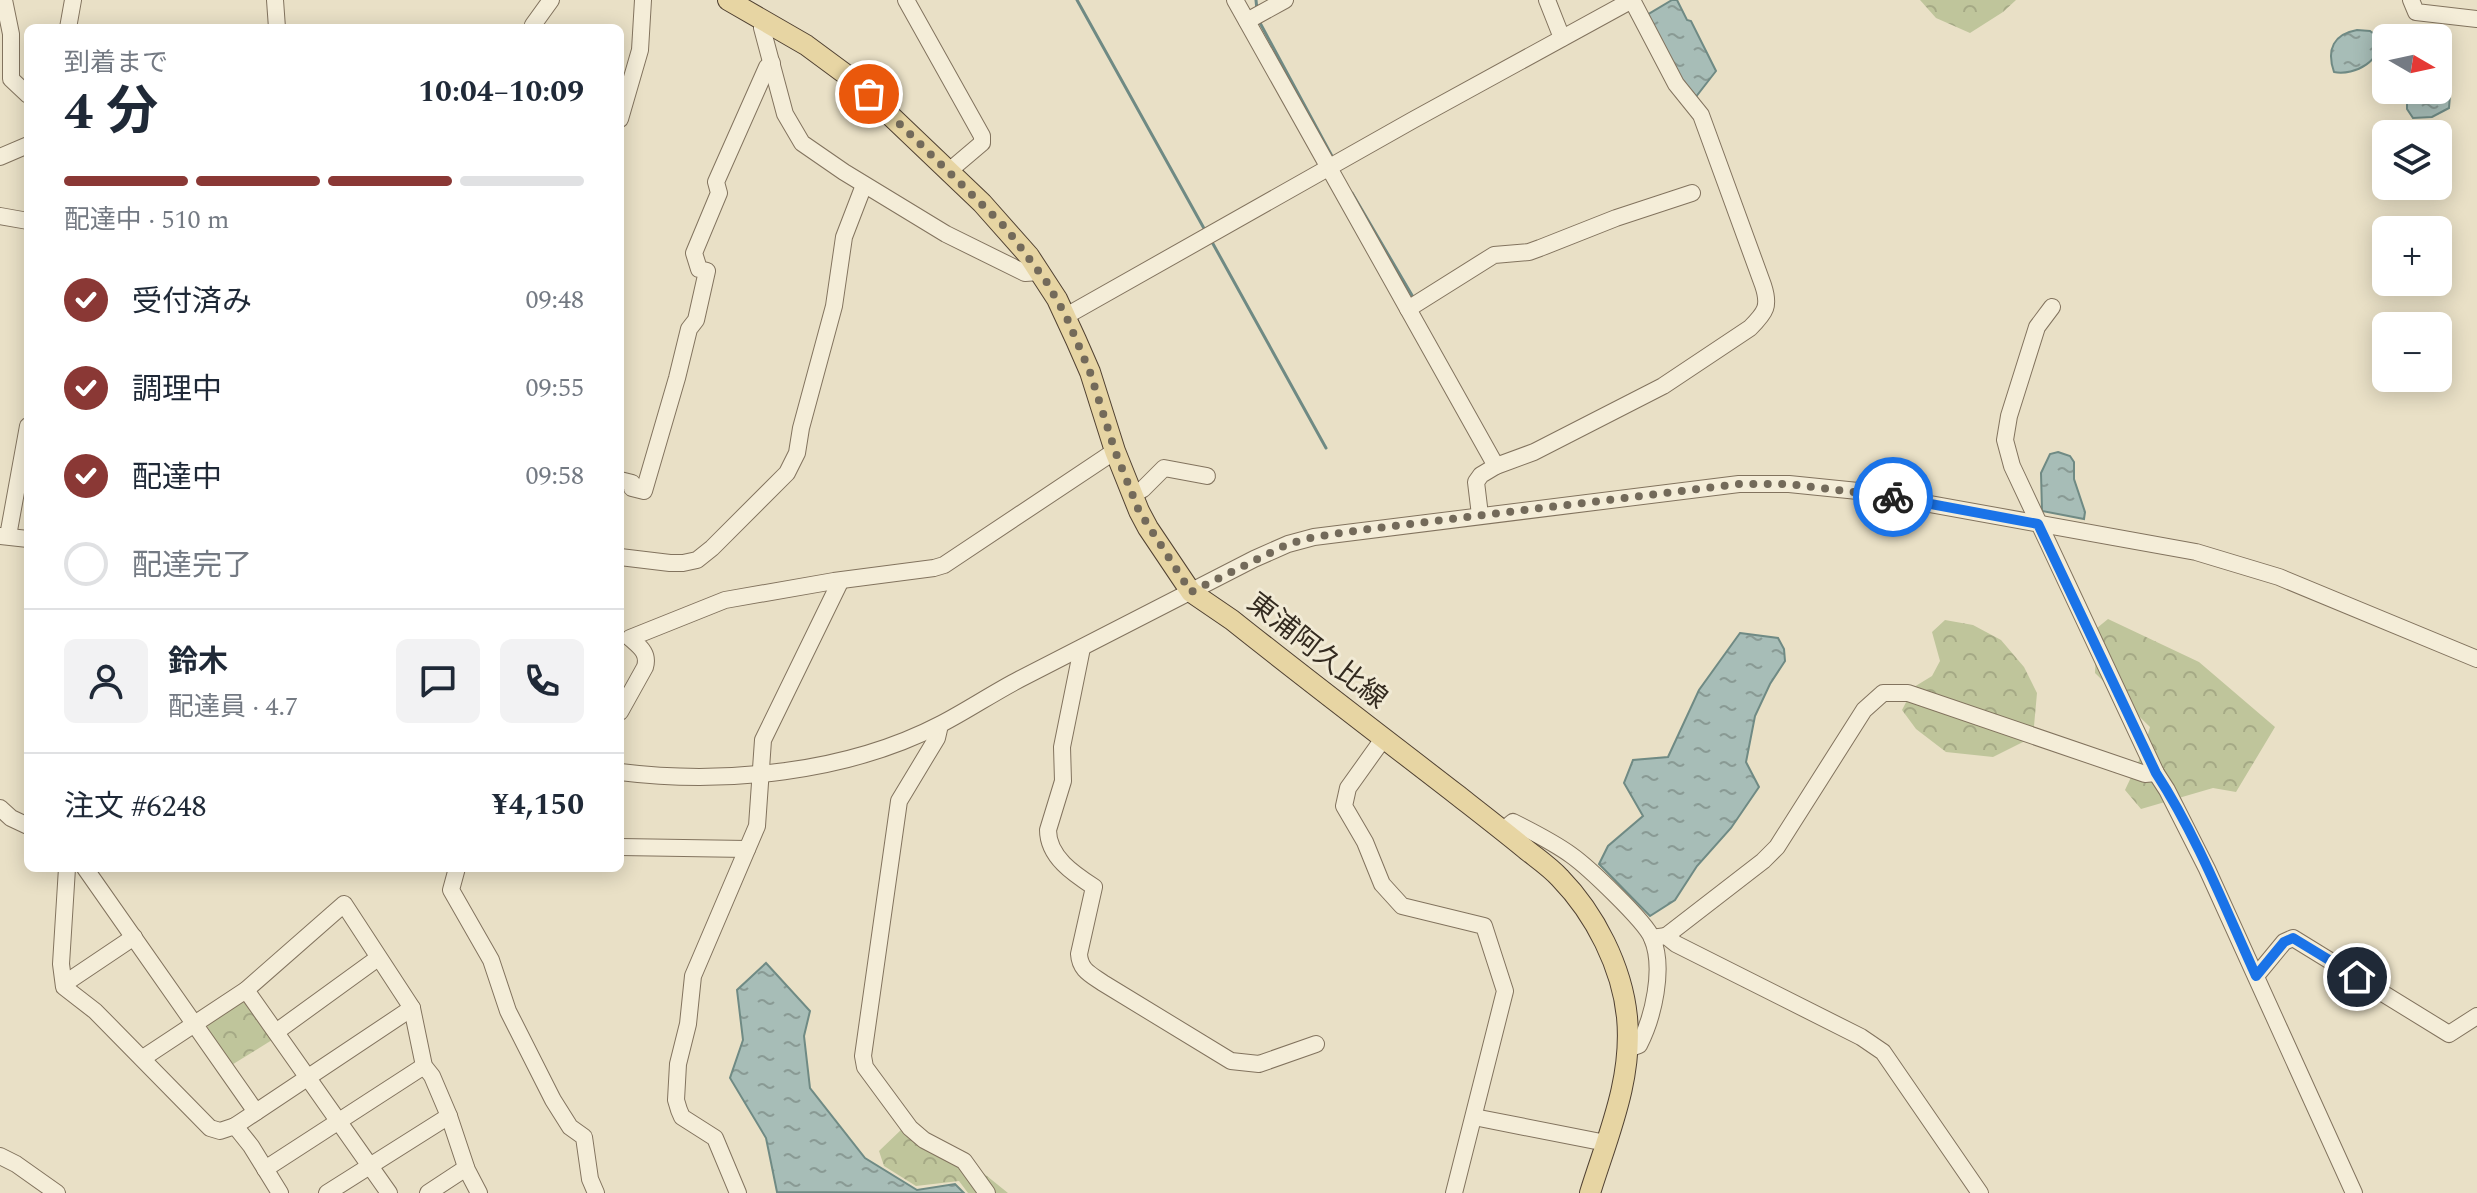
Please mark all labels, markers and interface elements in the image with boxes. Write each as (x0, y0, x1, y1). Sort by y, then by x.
north arrow (2372, 24, 2452, 104)
map controls (2372, 24, 2452, 392)
text: 到着まで (64, 43, 168, 83)
pin (835, 60, 903, 128)
text: 10:04–10:09 (418, 69, 584, 115)
icon: bag (847, 72, 891, 116)
text: 4 分 (64, 73, 158, 152)
button: layers (2372, 120, 2452, 200)
text: 配達中 · 510 m (64, 200, 229, 240)
button: + (2372, 216, 2452, 296)
icon: check (64, 278, 108, 322)
text: 受付済み (132, 279, 252, 325)
text: 09:48 (525, 280, 584, 320)
button: − (2372, 312, 2452, 392)
icon: check (64, 366, 108, 410)
text: 調理中 (132, 367, 222, 413)
text: 09:55 (525, 368, 584, 408)
icon: check (64, 454, 108, 498)
text: 配達中 (132, 455, 222, 501)
text: 09:58 (525, 456, 584, 496)
courier (1853, 457, 1933, 537)
icon: bike (1871, 475, 1915, 519)
text: 配達完了 (132, 543, 252, 589)
street label: 東浦阿久比線 (1238, 582, 1396, 720)
button: person (64, 639, 148, 723)
text: 鈴木 (168, 639, 228, 685)
button: chat (396, 639, 480, 723)
button: phone (500, 639, 584, 723)
text: 配達員 · 4.7 (168, 687, 298, 727)
text: ¥4,150 (492, 782, 584, 828)
text: 注文 #6248 (64, 784, 207, 830)
pin (2323, 943, 2391, 1011)
icon: home (2335, 955, 2379, 999)

